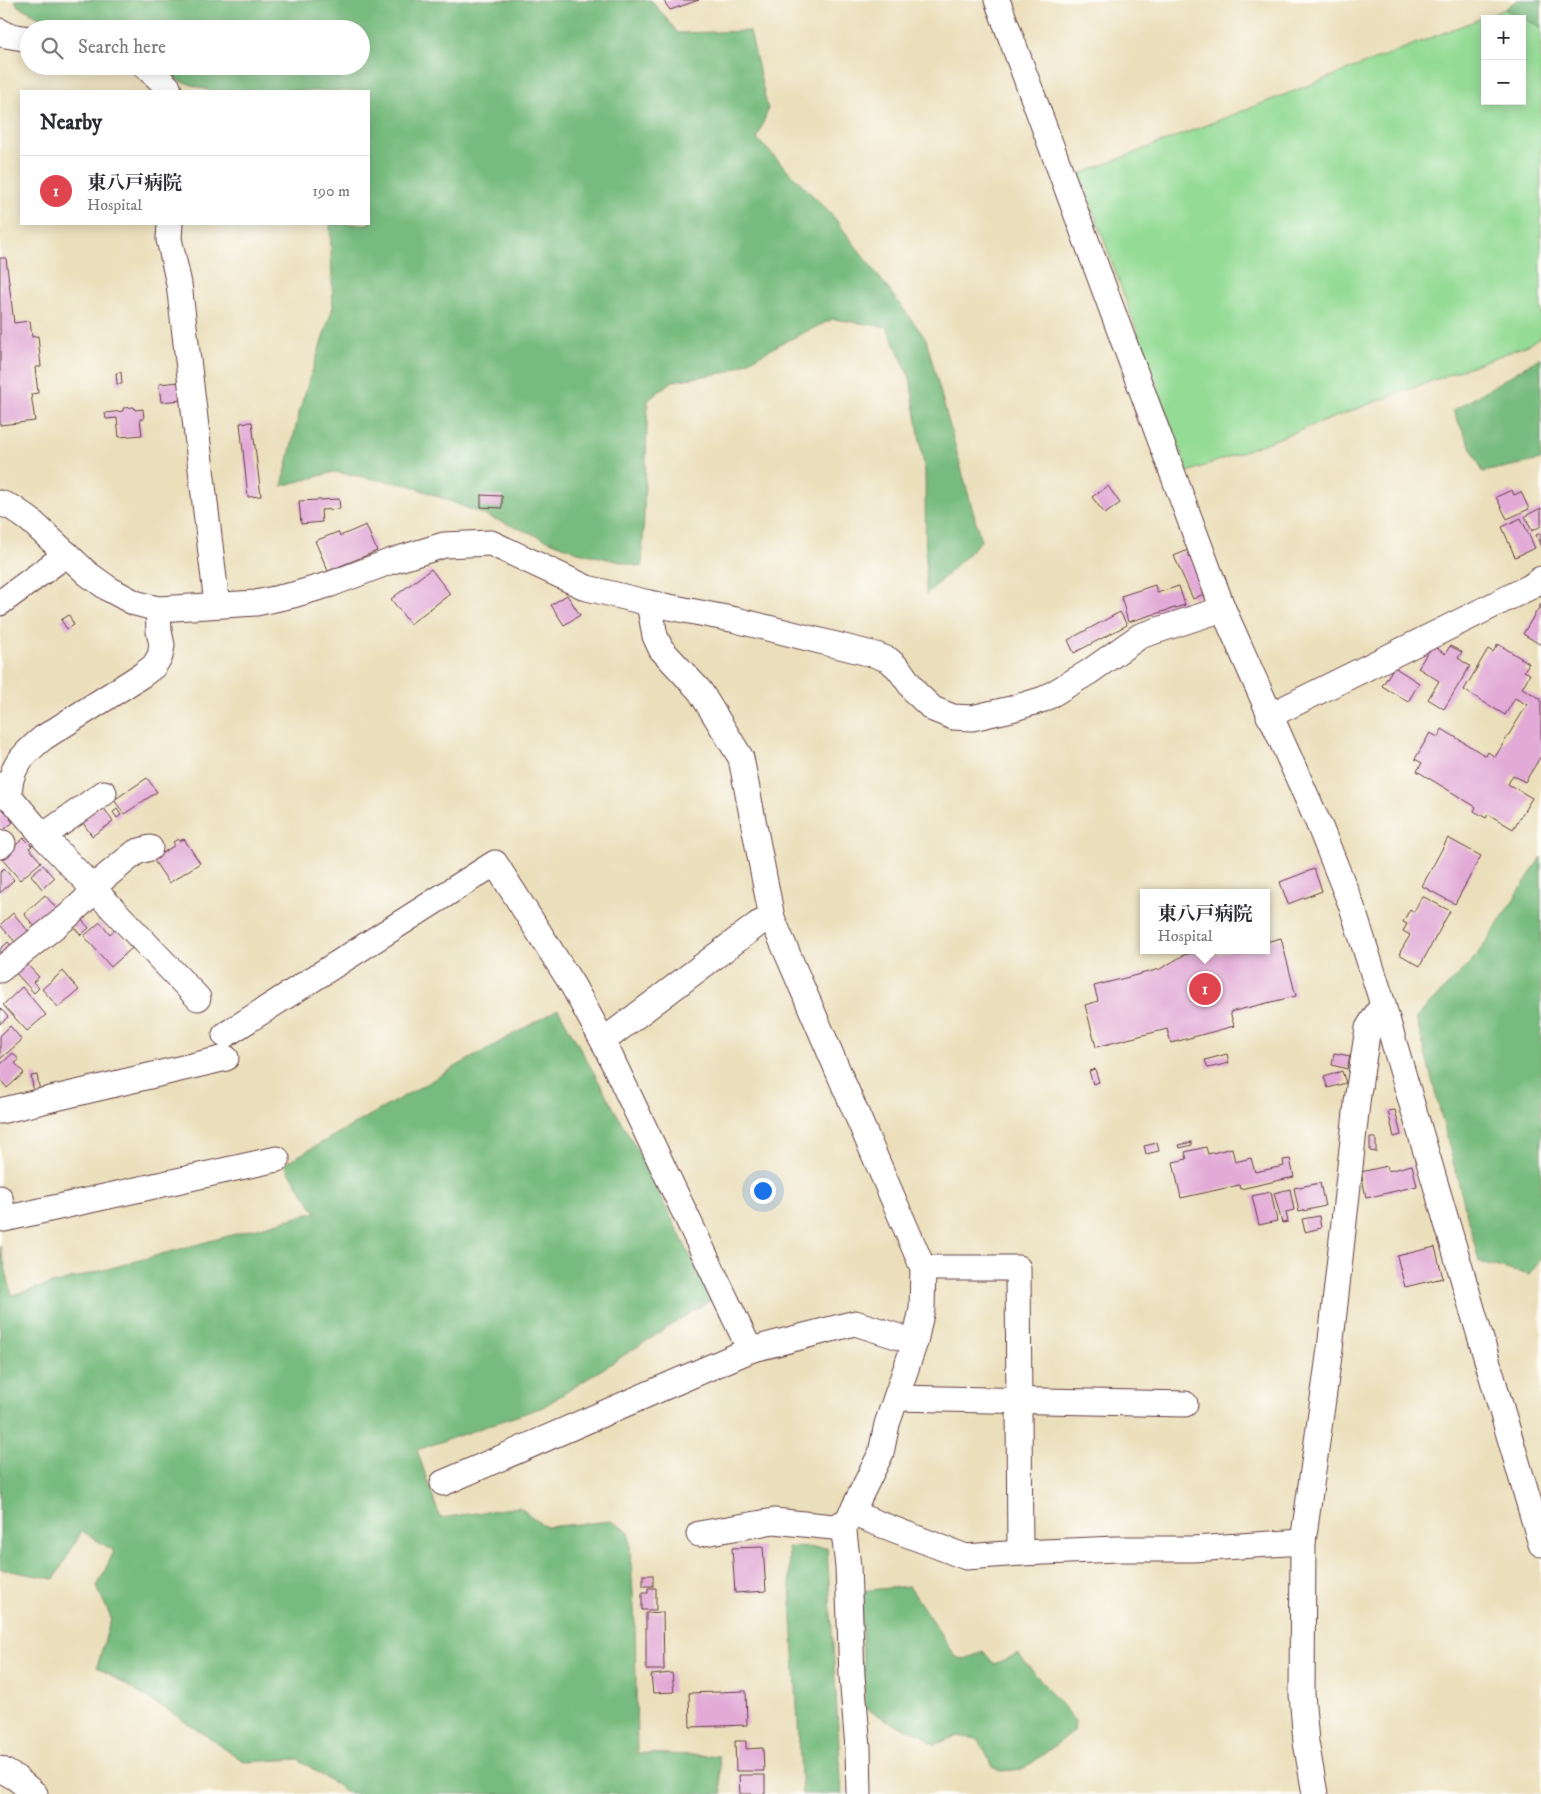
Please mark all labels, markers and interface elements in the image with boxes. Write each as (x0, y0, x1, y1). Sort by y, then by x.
map controls (1481, 15, 1526, 105)
button: + (1481, 15, 1526, 60)
search box (20, 20, 370, 75)
icon: search (38, 34, 66, 62)
text: Search here (78, 36, 166, 59)
button: − (1481, 60, 1526, 105)
text: Nearby (40, 110, 102, 136)
text: 東八戸病院 (87, 172, 182, 195)
text: 1 (53, 181, 59, 201)
text: 190 m (312, 181, 350, 201)
text: Hospital (87, 195, 142, 215)
popup (1140, 889, 1270, 954)
text: 東八戸病院 (1157, 903, 1253, 926)
text: Hospital (1157, 926, 1213, 946)
pin: 1 (1189, 970, 1221, 1008)
your location (750, 1178, 776, 1204)

